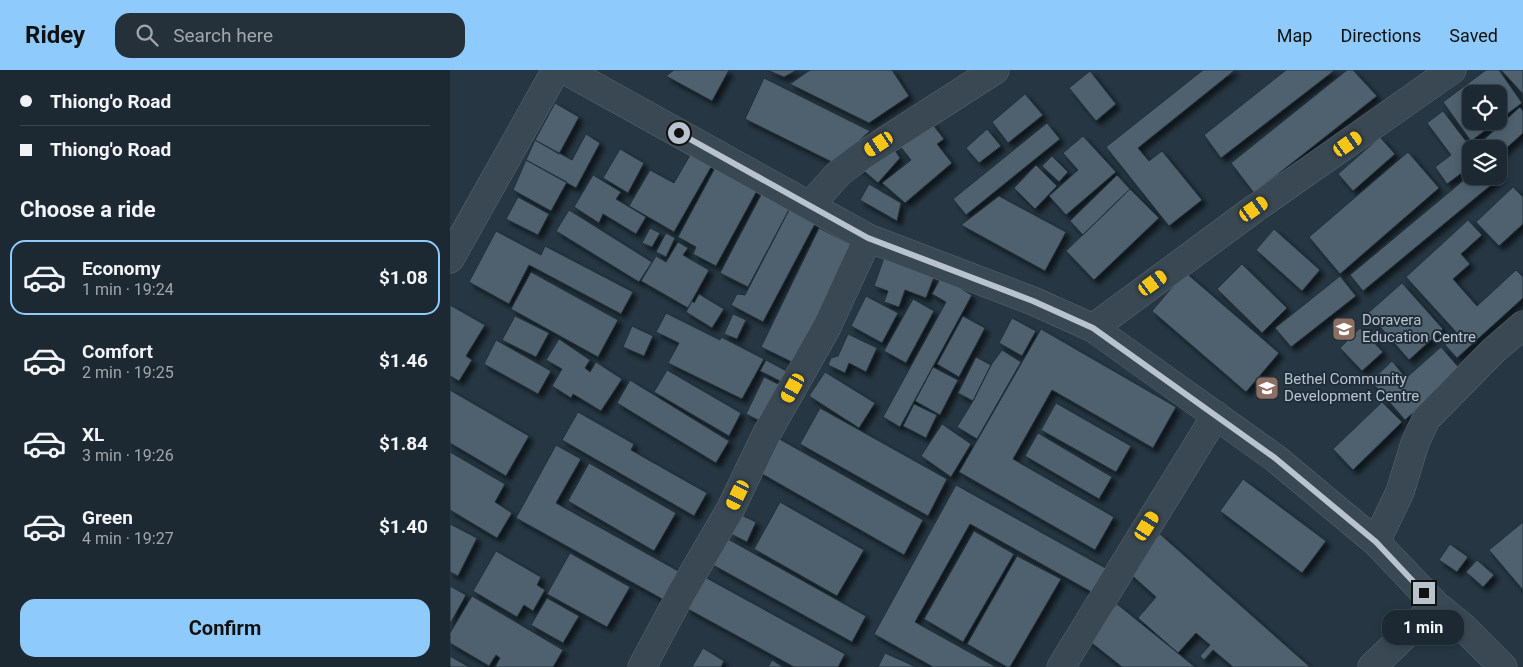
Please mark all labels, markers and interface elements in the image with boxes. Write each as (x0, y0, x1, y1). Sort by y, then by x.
search box (115, 13, 465, 58)
text: Ridey (25, 21, 85, 49)
icon: search (133, 21, 161, 49)
text: Search here (173, 24, 273, 47)
text: Map (1277, 25, 1312, 46)
text: Directions (1340, 25, 1421, 46)
text: Saved (1449, 25, 1498, 46)
map controls (1462, 85, 1507, 185)
button: locate (1462, 85, 1507, 130)
text: Thiong'o Road (50, 90, 171, 113)
route start (668, 122, 690, 144)
car (862, 129, 895, 159)
car (1331, 129, 1364, 159)
text: Thiong'o Road (50, 138, 171, 161)
button: layers (1462, 140, 1507, 185)
car (1237, 194, 1270, 224)
text: Choose a ride (20, 197, 156, 222)
icon: car (22, 255, 67, 300)
text: Economy (82, 257, 161, 280)
text: $1.08 (379, 266, 428, 289)
car (1136, 268, 1169, 298)
text: 1 min · 19:24 (82, 280, 174, 299)
place label: Doravera Education Centre (1362, 311, 1476, 346)
school or university icon: Doravera Education Centre (1331, 316, 1357, 342)
icon: car (22, 338, 67, 383)
text: Comfort (82, 340, 153, 363)
text: $1.46 (379, 349, 428, 372)
text: 2 min · 19:25 (82, 363, 174, 382)
place label: Bethel Community Development Centre (1284, 370, 1419, 405)
car (779, 371, 806, 405)
school or university icon: Bethel Community Development Centre (1254, 375, 1280, 401)
icon: car (22, 421, 67, 466)
text: XL (82, 423, 104, 446)
text: $1.84 (379, 432, 428, 455)
text: 3 min · 19:26 (82, 446, 174, 465)
car (724, 478, 751, 512)
icon: car (22, 504, 67, 549)
text: Green (82, 506, 133, 529)
car (1132, 509, 1161, 543)
text: $1.40 (379, 515, 428, 538)
text: 4 min · 19:27 (82, 529, 174, 548)
route end (1413, 582, 1435, 604)
button: Confirm (20, 599, 430, 657)
callout: 1 min (1383, 610, 1465, 646)
text: 1 min (1403, 618, 1443, 637)

